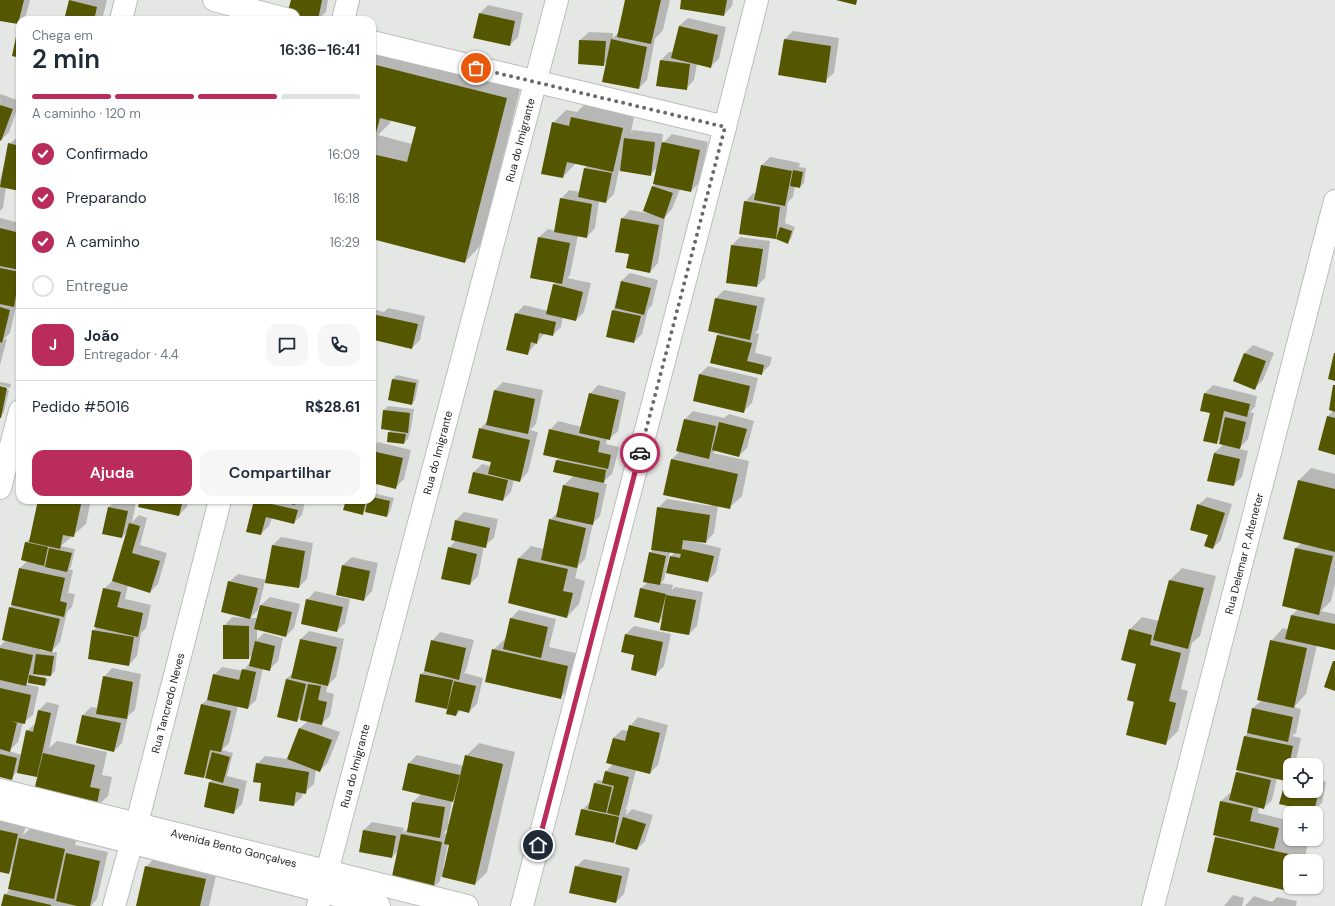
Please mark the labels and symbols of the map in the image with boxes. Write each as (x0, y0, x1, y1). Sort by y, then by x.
pin (459, 51, 493, 85)
street label: Rua do Imigrante (502, 97, 538, 184)
street label: Rua do Imigrante (420, 409, 455, 496)
courier (620, 433, 660, 473)
street label: Rua Delemar P. Alteneter (1222, 491, 1266, 616)
street label: Rua Tancredo Neves (148, 651, 187, 755)
street label: Rua do Imigrante (337, 722, 373, 809)
street label: Avenida Bento Gonçalves (169, 826, 298, 870)
pin (521, 828, 555, 862)

